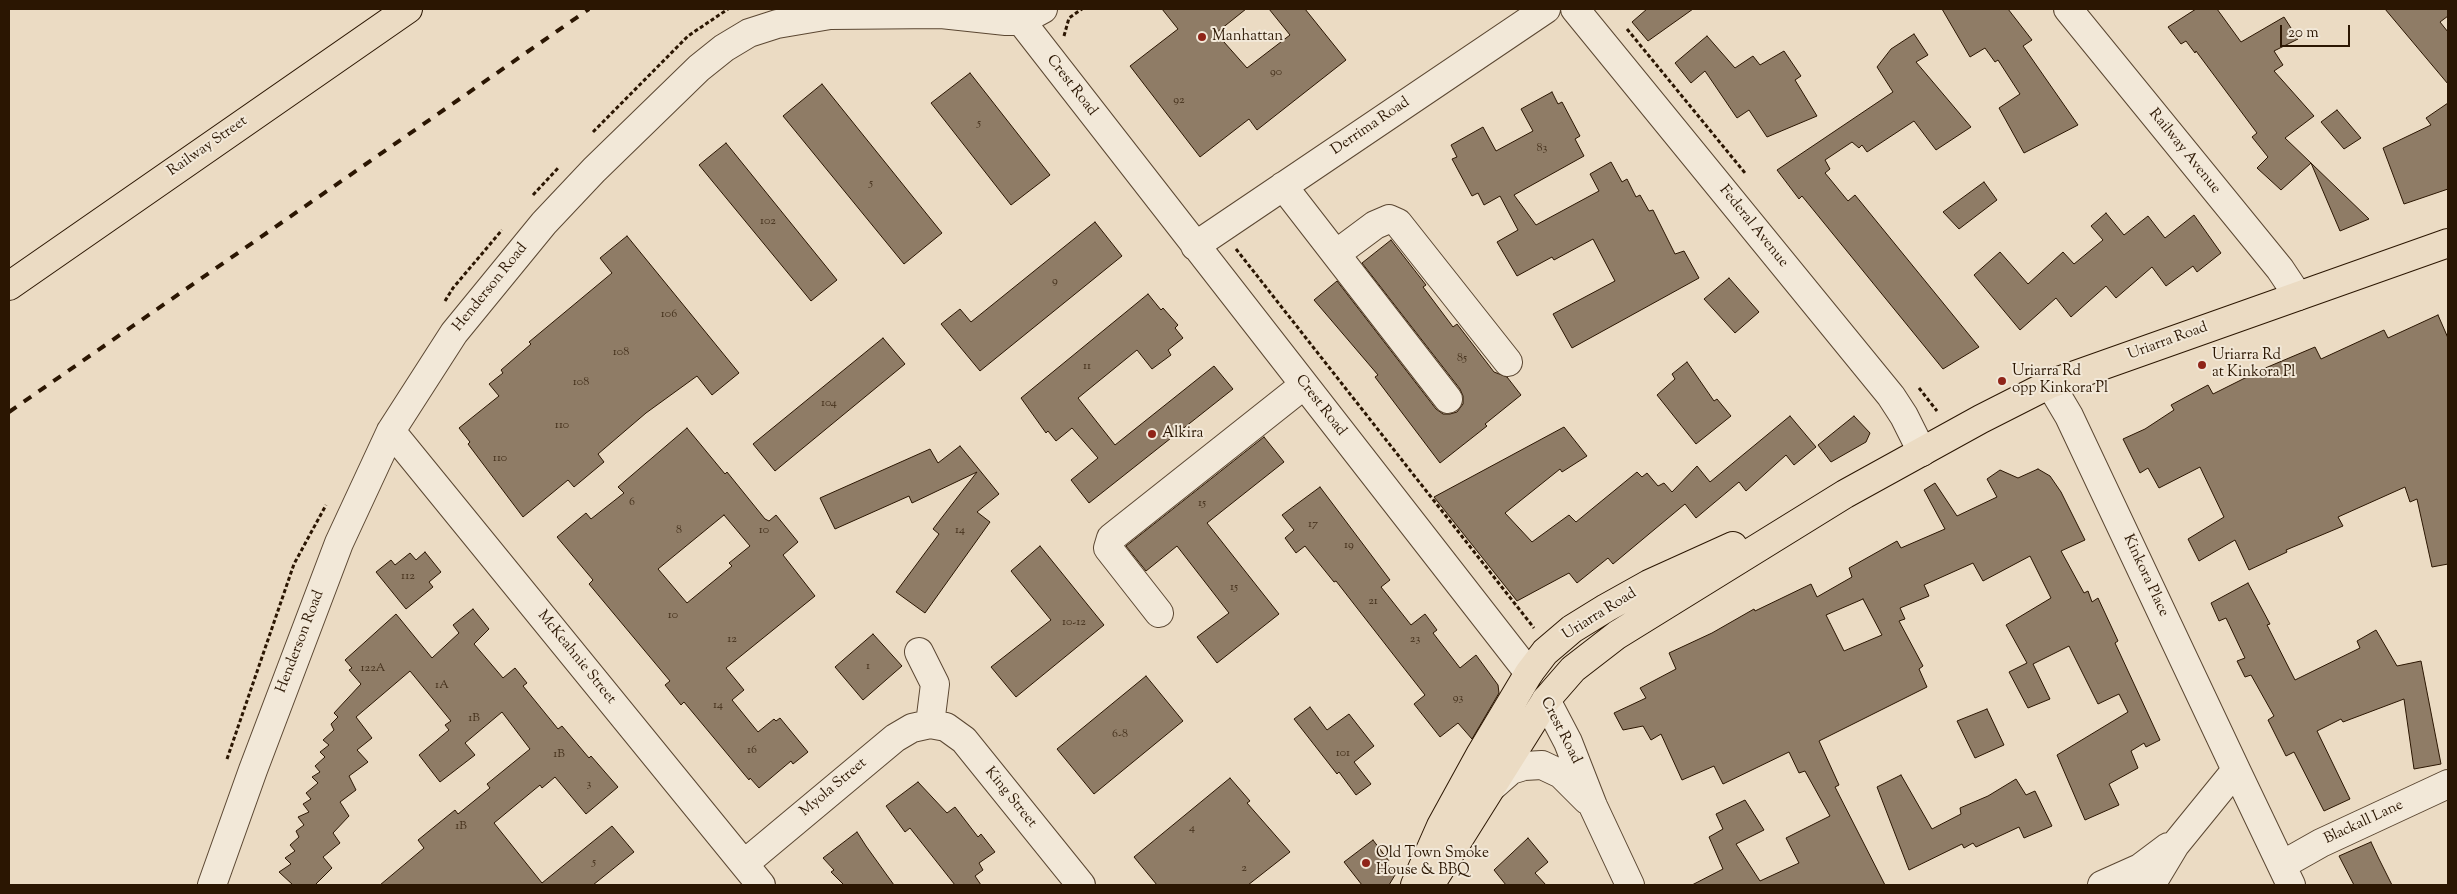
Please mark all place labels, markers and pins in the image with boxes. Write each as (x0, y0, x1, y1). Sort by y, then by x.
place label: Manhattan (1212, 28, 1283, 46)
marker: Manhattan (1196, 31, 1208, 43)
place label: Uriarra Rd at Kinkora Pl (2212, 347, 2296, 382)
marker: Uriarra Rd at Kinkora Pl (2196, 359, 2208, 371)
place label: Uriarra Rd opp Kinkora Pl (2012, 363, 2108, 398)
marker: Uriarra Rd opp Kinkora Pl (1996, 375, 2008, 387)
place label: Alkira (1162, 425, 1203, 443)
marker: Alkira (1146, 428, 1158, 440)
place label: Old Town Smoke House & BBQ (1376, 845, 1489, 880)
marker: Old Town Smoke House & BBQ (1360, 857, 1372, 869)

